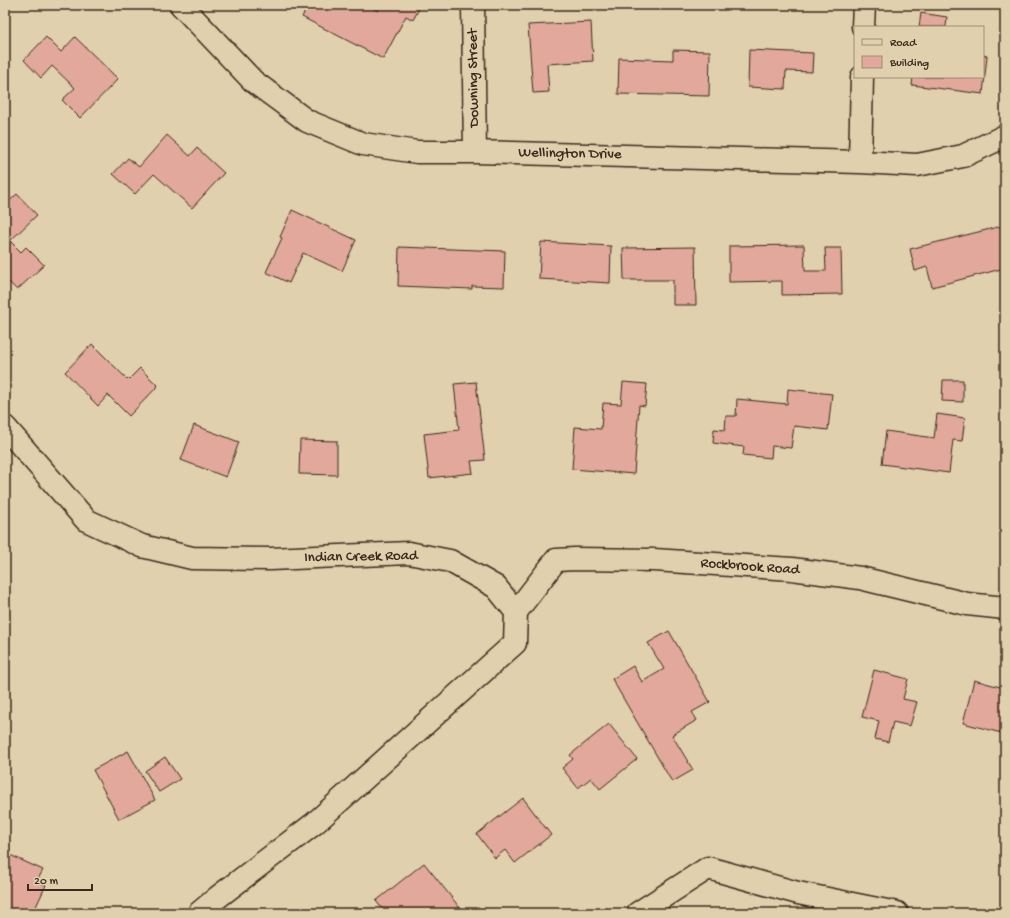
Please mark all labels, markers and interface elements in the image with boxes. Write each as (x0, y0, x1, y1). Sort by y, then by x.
legend (854, 26, 984, 78)
street label: Downing Street (464, 27, 484, 129)
text: Road (890, 37, 917, 51)
text: Building (889, 57, 929, 71)
street label: Wellington Drive (518, 144, 622, 164)
street label: Indian Creek Road (304, 547, 419, 567)
street label: Rockbrook Road (700, 555, 801, 580)
scale bar (28, 866, 92, 892)
text: 20 m (34, 875, 59, 889)

